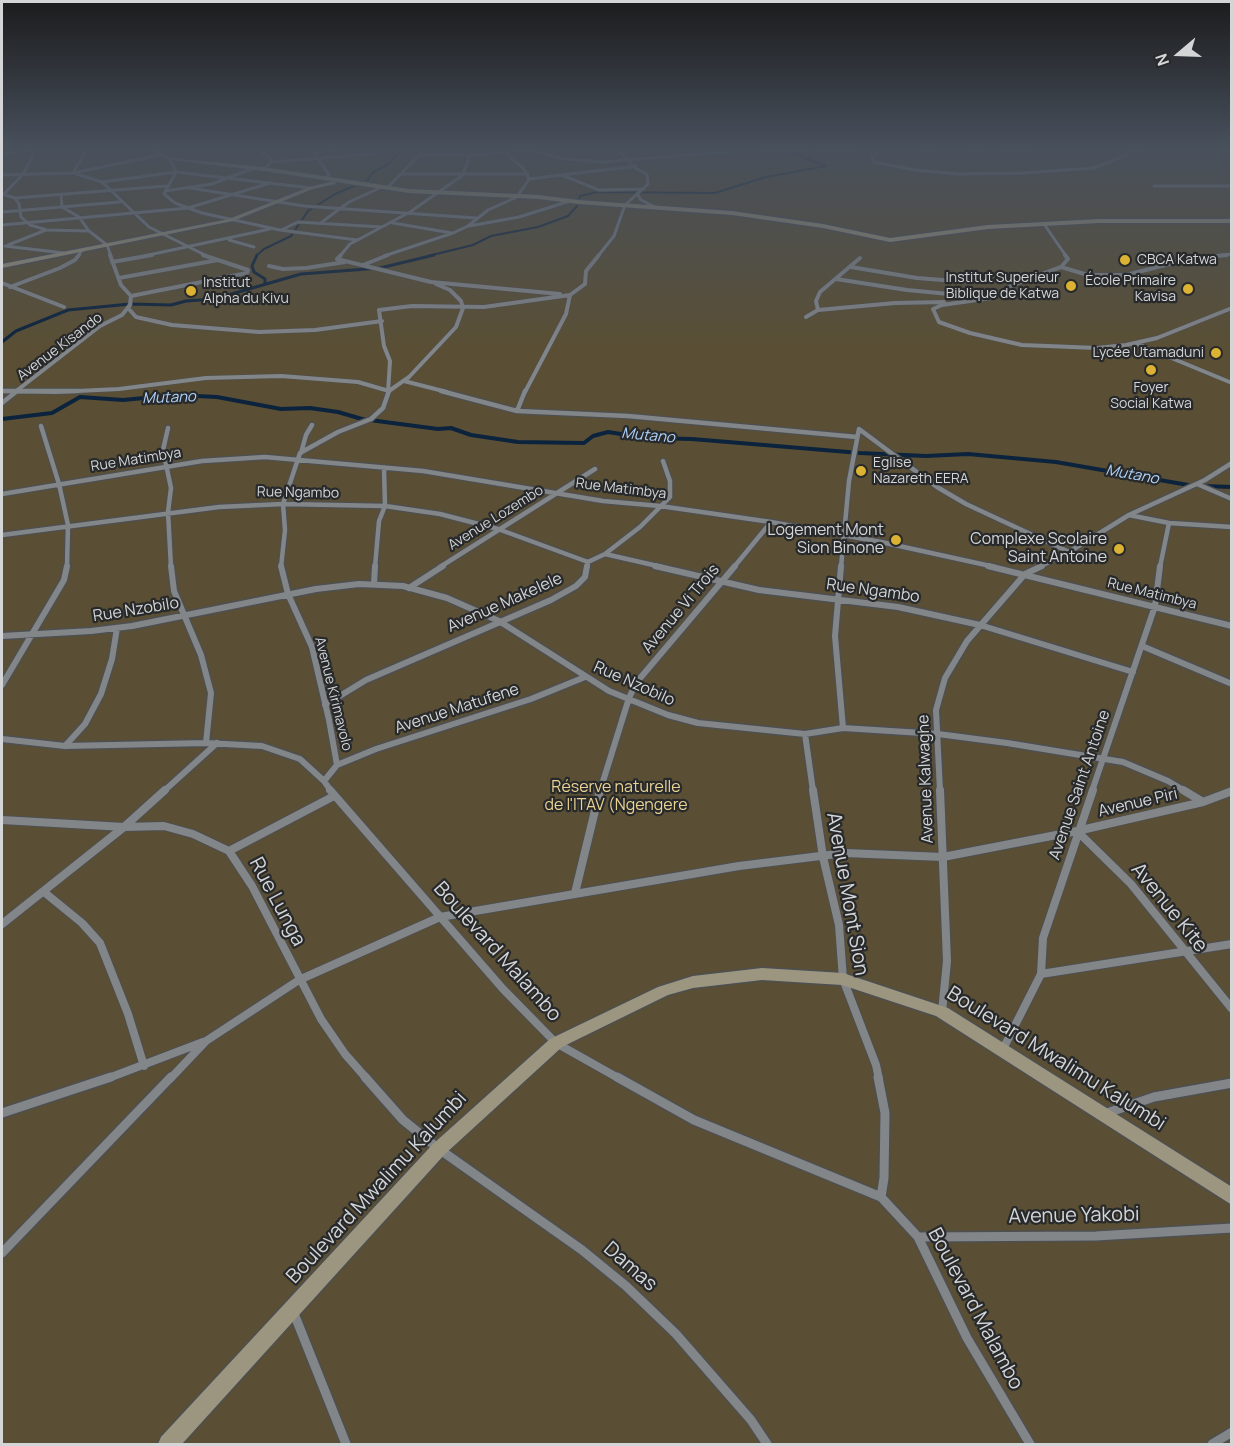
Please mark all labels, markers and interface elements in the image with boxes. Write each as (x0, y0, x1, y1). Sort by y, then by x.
north arrow (1149, 24, 1209, 84)
text: N (1150, 51, 1174, 69)
place label: CBCA Katwa (1137, 252, 1217, 268)
marker: CBCA Katwa (1118, 253, 1132, 267)
place label: Institut Superieur Biblique de Katwa (946, 270, 1059, 302)
place label: École Primaire Kavisa (1085, 273, 1176, 306)
place label: Institut Alpha du Kivu (203, 275, 289, 308)
marker: Institut Superieur Biblique de Katwa (1064, 279, 1078, 293)
marker: École Primaire Kavisa (1181, 282, 1195, 296)
marker: Institut Alpha du Kivu (184, 284, 198, 298)
street label: Avenue Kisando (14, 310, 106, 384)
place label: Lycée Utamaduni (1092, 345, 1204, 361)
marker: Lycée Utamaduni (1209, 346, 1223, 360)
marker: Foyer Social Katwa (1144, 363, 1158, 377)
place label: Foyer Social Katwa (1110, 380, 1192, 412)
water label: Mutano (142, 388, 196, 408)
water label: Mutano (621, 425, 675, 447)
street label: Rue Matimbya (90, 445, 182, 475)
place label: Eglise Nazareth EERA (873, 455, 969, 488)
water label: Mutano (1104, 461, 1160, 489)
marker: Eglise Nazareth EERA (854, 464, 868, 478)
street label: Rue Matimbya (575, 475, 667, 503)
street label: Avenue Lozembo (445, 482, 547, 554)
street label: Rue Ngambo (257, 484, 339, 502)
place label: Logement Mont Sion Binone (767, 521, 884, 559)
place label: Complexe Scolaire Saint Antoine (970, 530, 1107, 568)
marker: Logement Mont Sion Binone (889, 533, 903, 547)
marker: Complexe Scolaire Saint Antoine (1112, 542, 1126, 556)
street label: Avenue Vi Trois (638, 561, 724, 657)
street label: Avenue Makelele (445, 569, 565, 637)
street label: Rue Ngambo (825, 575, 921, 607)
street label: Rue Matimbya (1106, 575, 1198, 613)
street label: Rue Nzobilo (92, 594, 180, 626)
street label: Avenue Kirimavolo (311, 635, 355, 753)
street label: Rue Nzobilo (590, 658, 678, 710)
street label: Avenue Matufene (392, 680, 522, 738)
street label: Avenue Saint Antoine (1045, 708, 1115, 862)
street label: Avenue Kalwaghe (914, 714, 938, 844)
park label: Réserve naturelle de l'ITAV (Ngengere (544, 778, 688, 816)
street label: Avenue Piri (1096, 785, 1180, 821)
street label: Avenue Mont Sion (821, 810, 873, 978)
street label: Rue Lunga (244, 853, 310, 951)
street label: Avenue Kite (1126, 858, 1212, 958)
street label: Boulevard Malambo (428, 877, 566, 1027)
street label: Boulevard Mwalimu Kalumbi (942, 982, 1170, 1136)
street label: Boulevard Mwalimu Kalumbi (282, 1087, 472, 1289)
street label: Avenue Yakobi (1008, 1203, 1140, 1229)
street label: Boulevard Malambo (922, 1224, 1028, 1394)
street label: Damas (598, 1237, 662, 1297)

